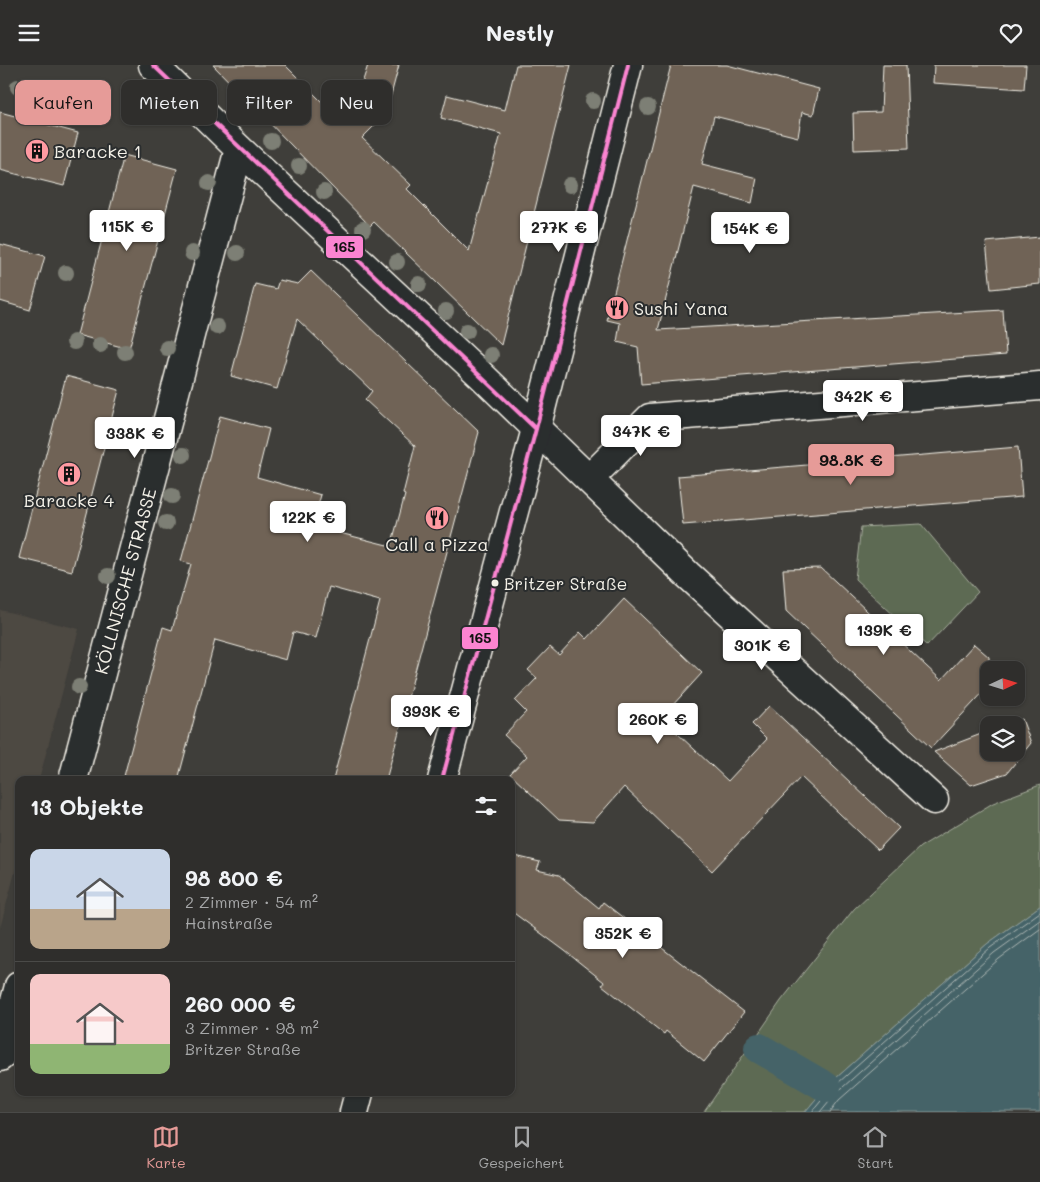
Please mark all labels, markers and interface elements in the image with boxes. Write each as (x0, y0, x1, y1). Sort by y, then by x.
text: Nestly (486, 18, 554, 47)
icon: menu (15, 19, 43, 47)
icon: heart (997, 19, 1025, 47)
chip: Kaufen (15, 80, 111, 125)
chip: Mieten (121, 80, 217, 125)
chip: Filter (227, 80, 311, 125)
chip: Neu (321, 80, 392, 125)
building icon: Baracke 1 (24, 138, 50, 164)
place label: Baracke 1 (54, 139, 142, 163)
pin: 115K € (86, 209, 168, 252)
pin: 277K € (518, 211, 600, 253)
pin: 154K € (709, 211, 791, 254)
text: 115K € (101, 215, 153, 236)
text: 277K € (531, 216, 587, 237)
text: 154K € (722, 217, 778, 238)
line badge: 165 (325, 235, 364, 259)
text: 165 (333, 237, 355, 256)
restaurant icon: Sushi Yana (604, 295, 630, 321)
place label: Sushi Yana (634, 296, 728, 320)
pin: 342K € (822, 379, 904, 422)
text: 342K € (834, 385, 892, 406)
pin: 347K € (600, 415, 682, 457)
pin: 338K € (94, 417, 176, 459)
text: 347K € (612, 420, 670, 441)
text: 338K € (106, 422, 164, 443)
pin: 98.8K € (805, 443, 897, 486)
text: 98.8K € (819, 449, 883, 470)
building icon: Baracke 4 (56, 461, 82, 487)
street label: KÖLLNISCHE STRASSE (89, 485, 161, 677)
place label: Baracke 4 (24, 488, 115, 512)
pin: 122K € (267, 501, 349, 543)
restaurant icon: Call a Pizza (424, 505, 450, 531)
text: 122K € (281, 506, 335, 527)
place label: Call a Pizza (385, 532, 489, 556)
place label: Britzer Straße (504, 572, 627, 594)
marker: Britzer Straße (490, 578, 500, 588)
pin: 139K € (843, 613, 925, 656)
text: 139K € (856, 619, 912, 640)
line badge: 165 (461, 626, 499, 650)
text: 165 (469, 628, 491, 647)
pin: 301K € (721, 629, 803, 671)
text: 301K € (734, 634, 790, 655)
north arrow (980, 661, 1025, 706)
map controls (980, 661, 1025, 761)
pin: 393K € (390, 695, 472, 737)
text: 393K € (402, 700, 460, 721)
pin: 260K € (617, 703, 699, 745)
text: 260K € (629, 708, 687, 729)
button: layers (980, 716, 1025, 761)
icon: filters (472, 792, 500, 820)
text: 13 Objekte (30, 793, 143, 820)
text: 98 800 € (185, 864, 283, 891)
icon: home (70, 869, 130, 929)
text: 2 Zimmer · 54 m² (185, 891, 318, 912)
text: Hainstraße (185, 912, 273, 933)
pin: 352K € (582, 917, 664, 959)
text: 352K € (594, 922, 652, 943)
text: 260 000 € (185, 990, 296, 1017)
icon: home (70, 994, 130, 1054)
text: 3 Zimmer · 98 m² (185, 1017, 319, 1038)
text: Britzer Straße (185, 1038, 301, 1059)
tab: Karte (147, 1123, 186, 1172)
tab: Gespeichert (479, 1123, 564, 1172)
tab: Start (857, 1123, 893, 1172)

